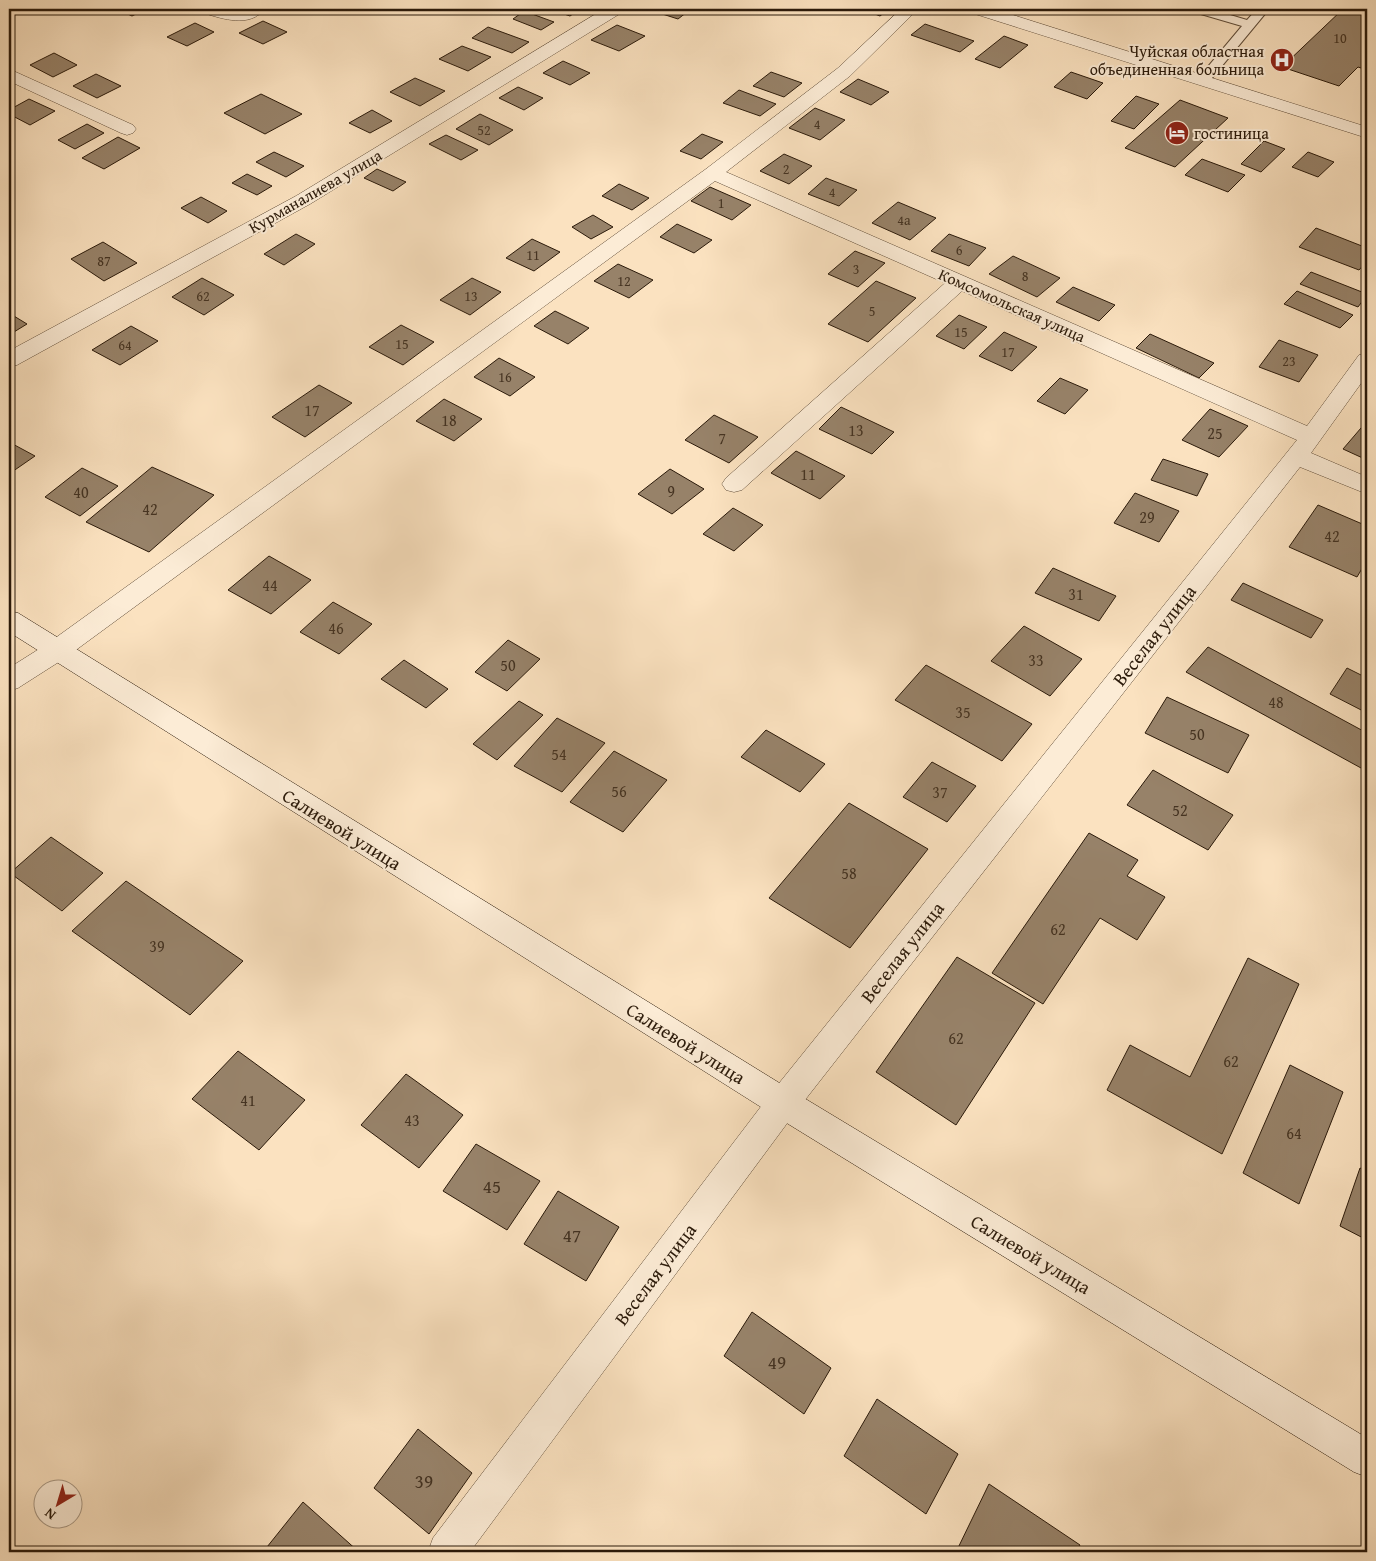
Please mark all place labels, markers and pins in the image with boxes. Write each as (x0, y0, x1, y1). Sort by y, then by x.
place label: Чуйская областная объединенная больница (1090, 39, 1264, 81)
hospital icon: Чуйская областная объединенная больница (1269, 47, 1295, 73)
hotel icon: гостиница (1164, 120, 1190, 146)
place label: гостиница (1194, 121, 1269, 145)

